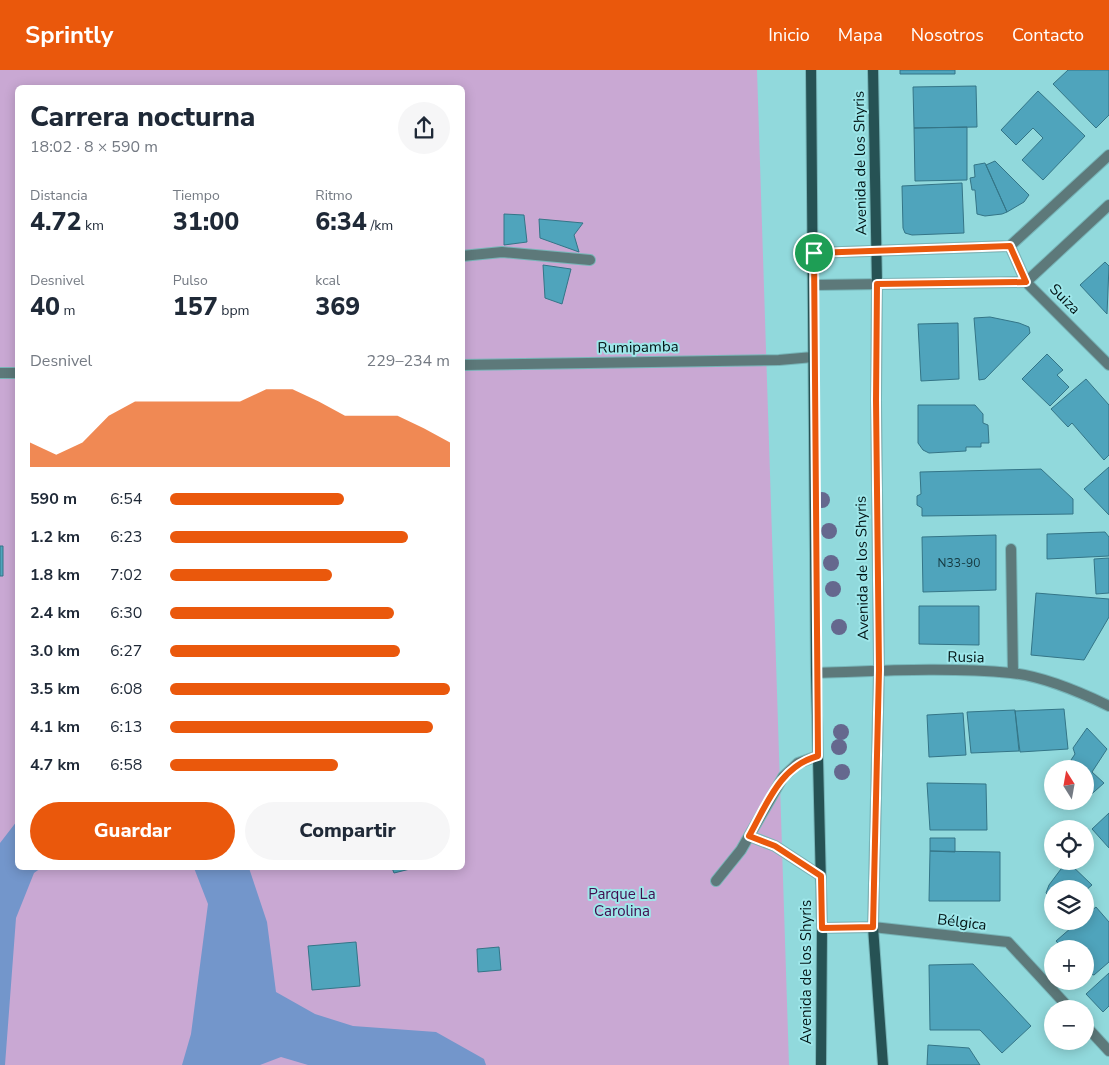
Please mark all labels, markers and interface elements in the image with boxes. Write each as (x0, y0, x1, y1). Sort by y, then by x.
text: Sprintly (25, 19, 113, 51)
text: Inicio (768, 23, 810, 47)
text: Mapa (838, 23, 883, 47)
text: Nosotros (911, 23, 984, 47)
text: Contacto (1012, 23, 1084, 47)
street label: Avenida de los Shyris (849, 91, 871, 235)
text: Carrera nocturna (30, 98, 255, 136)
button: share (398, 102, 450, 154)
text: 18:02 · 8 × 590 m (30, 136, 158, 158)
text: Distancia (30, 186, 88, 205)
text: Tiempo (173, 186, 220, 205)
text: Ritmo (315, 186, 353, 205)
text: 4.72 (30, 205, 82, 239)
text: 31:00 (173, 205, 239, 239)
text: 6:34 (315, 205, 367, 239)
text: km (82, 216, 104, 235)
text: /km (367, 216, 393, 235)
pin (793, 232, 835, 274)
icon: arrive (800, 239, 828, 267)
text: Desnivel (30, 271, 84, 290)
text: Pulso (173, 271, 208, 290)
text: kcal (315, 271, 340, 290)
street label: Suiza (1045, 279, 1085, 319)
text: 40 (30, 290, 60, 324)
text: 157 (173, 290, 218, 324)
text: 369 (315, 290, 360, 324)
text: m (60, 301, 76, 320)
text: bpm (218, 301, 250, 320)
street label: Rumipamba (597, 336, 679, 358)
text: Desnivel (30, 350, 92, 372)
text: 229–234 m (367, 350, 450, 372)
text: 590 m (30, 488, 77, 510)
text: 6:54 (110, 488, 142, 510)
street label: Avenida de los Shyris (851, 496, 873, 640)
text: 1.2 km (30, 526, 80, 548)
text: 6:23 (110, 526, 142, 548)
house number: N33-90 (938, 555, 980, 571)
text: 1.8 km (30, 564, 80, 586)
text: 7:02 (110, 564, 142, 586)
text: 2.4 km (30, 602, 80, 624)
text: 6:30 (110, 602, 142, 624)
text: 3.0 km (30, 640, 80, 662)
text: 6:27 (110, 640, 142, 662)
street label: Rusia (947, 647, 985, 667)
text: 3.5 km (30, 678, 80, 700)
text: 6:08 (110, 678, 142, 700)
text: 4.1 km (30, 716, 80, 738)
text: 6:13 (110, 716, 142, 738)
text: 4.7 km (30, 754, 80, 776)
text: 6:58 (110, 754, 142, 776)
north arrow (1044, 760, 1094, 810)
map controls (1044, 760, 1094, 1050)
button: Guardar (30, 802, 235, 860)
button: Compartir (245, 802, 450, 860)
button: locate (1044, 820, 1094, 870)
button: layers (1044, 880, 1094, 930)
park label: Parque La Carolina (588, 884, 656, 921)
street label: Avenida de los Shyris (796, 900, 816, 1044)
street label: Bélgica (936, 909, 988, 935)
button: + (1044, 940, 1094, 990)
button: − (1044, 1000, 1094, 1050)

